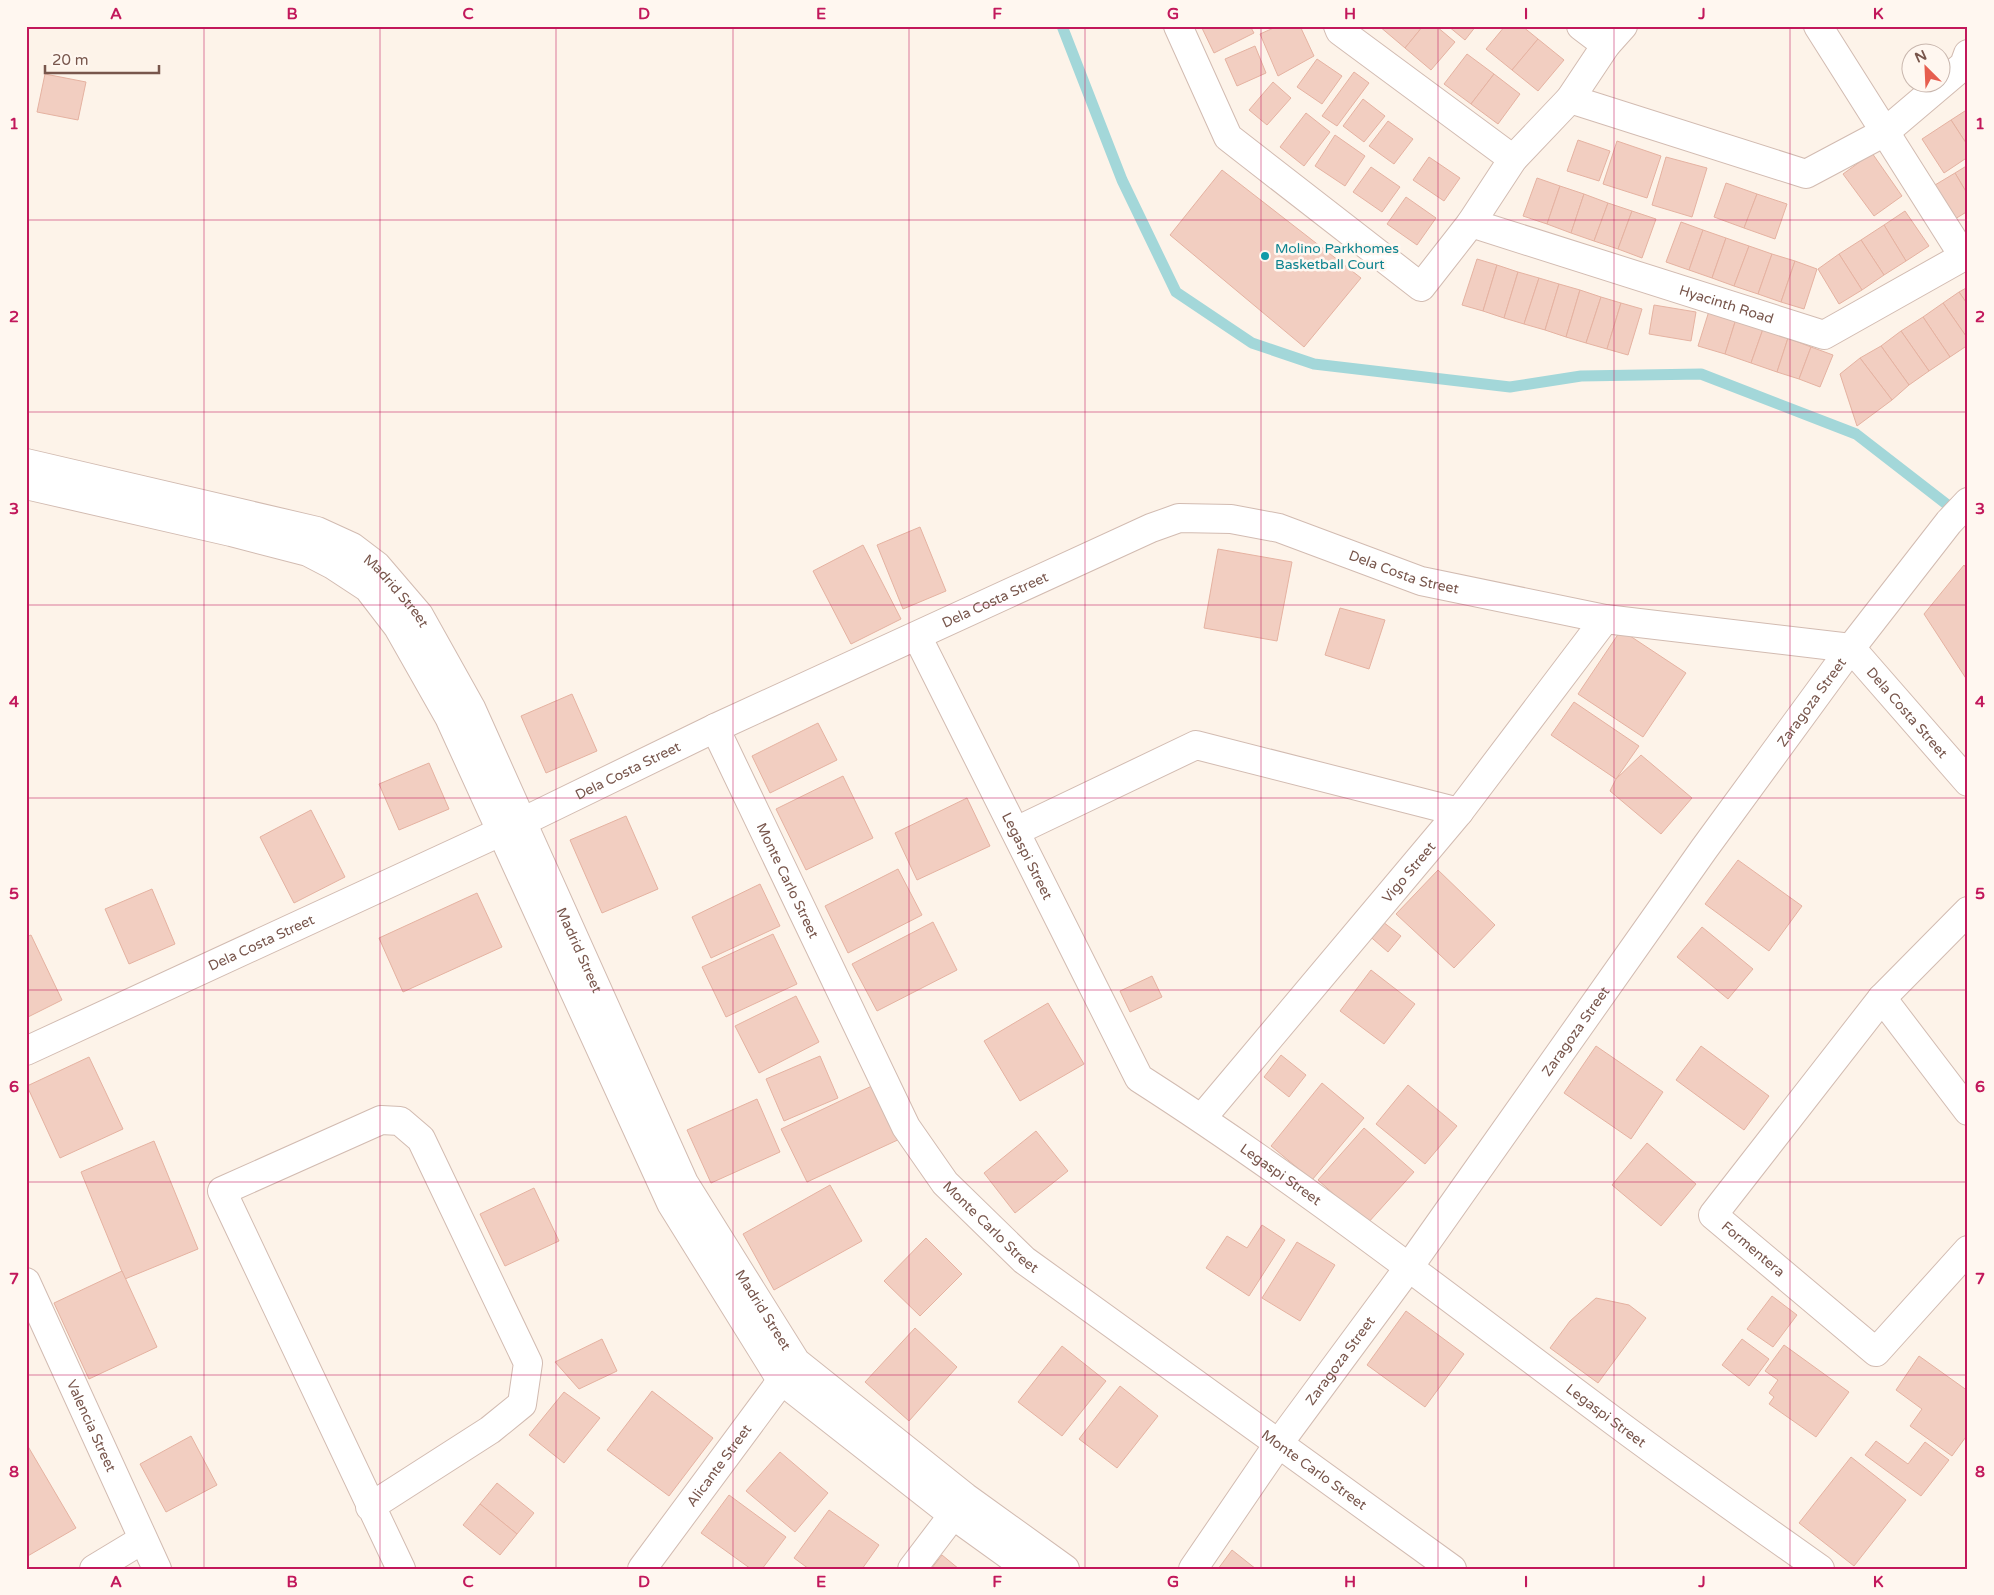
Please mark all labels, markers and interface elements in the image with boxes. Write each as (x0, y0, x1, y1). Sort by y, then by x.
text: A (110, 4, 122, 24)
text: B (286, 4, 298, 24)
text: C (462, 4, 474, 24)
text: D (638, 4, 650, 24)
text: E (816, 4, 826, 24)
text: F (992, 4, 1002, 24)
text: G (1167, 4, 1179, 24)
text: H (1344, 4, 1356, 24)
text: I (1524, 4, 1528, 24)
text: J (1697, 4, 1706, 24)
text: K (1873, 4, 1884, 24)
scale bar (45, 42, 159, 74)
north arrow (1902, 42, 1952, 92)
text: N (1912, 47, 1930, 67)
text: 20 m (52, 51, 89, 69)
text: 1 (9, 114, 19, 134)
text: 1 (1975, 114, 1985, 134)
place label: Molino Parkhomes Basketball Court (1275, 240, 1399, 273)
marker: Molino Parkhomes Basketball Court (1259, 250, 1271, 262)
street label: Hyacinth Road (1677, 282, 1775, 327)
text: 2 (9, 307, 19, 327)
text: 2 (1975, 307, 1985, 327)
text: 3 (9, 499, 19, 519)
text: 3 (1975, 499, 1985, 519)
street label: Dela Costa Street (1346, 547, 1461, 598)
street label: Madrid Street (360, 551, 432, 631)
street label: Dela Costa Street (939, 568, 1051, 632)
street label: Zaragoza Street (1774, 654, 1850, 750)
street label: Dela Costa Street (1863, 664, 1952, 762)
text: 4 (9, 692, 19, 712)
text: 4 (1975, 692, 1985, 712)
street label: Dela Costa Street (573, 738, 684, 804)
street label: Legaspi Street (998, 810, 1056, 903)
street label: Monte Carlo Street (753, 820, 823, 942)
street label: Vigo Street (1378, 838, 1440, 906)
text: 5 (9, 884, 19, 904)
text: 5 (1975, 884, 1985, 904)
street label: Madrid Street (553, 905, 606, 996)
street label: Dela Costa Street (206, 911, 318, 975)
street label: Zaragoza Street (1538, 983, 1614, 1080)
text: 6 (9, 1077, 19, 1097)
text: 6 (1975, 1077, 1985, 1097)
street label: Legaspi Street (1237, 1140, 1325, 1209)
street label: Monte Carlo Street (939, 1178, 1042, 1277)
street label: Formentera (1718, 1218, 1788, 1281)
street label: Madrid Street (731, 1267, 795, 1354)
text: 7 (9, 1269, 19, 1289)
text: 7 (1975, 1269, 1985, 1289)
street label: Zaragoza Street (1302, 1313, 1379, 1409)
street label: Valencia Street (63, 1377, 120, 1475)
street label: Legaspi Street (1562, 1380, 1650, 1451)
street label: Alicante Street (683, 1421, 756, 1510)
street label: Monte Carlo Street (1258, 1426, 1371, 1514)
text: 8 (9, 1462, 19, 1482)
text: 8 (1975, 1462, 1985, 1482)
text: A (110, 1572, 122, 1592)
text: B (286, 1572, 298, 1592)
text: C (462, 1572, 474, 1592)
text: D (638, 1572, 650, 1592)
text: E (816, 1572, 826, 1592)
text: F (992, 1572, 1002, 1592)
text: G (1167, 1572, 1179, 1592)
text: H (1344, 1572, 1356, 1592)
text: I (1524, 1572, 1528, 1592)
text: J (1697, 1572, 1706, 1592)
text: K (1873, 1572, 1884, 1592)

